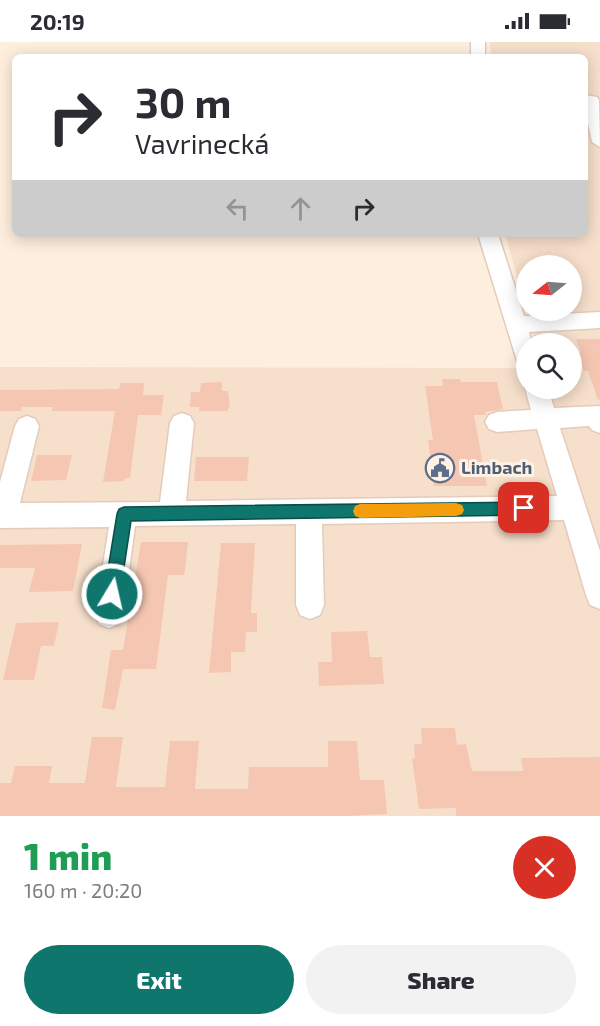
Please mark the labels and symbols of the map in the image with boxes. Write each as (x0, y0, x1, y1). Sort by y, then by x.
north arrow (516, 255, 582, 321)
public building icon: Limbach (424, 452, 456, 484)
place label: Limbach (461, 456, 532, 478)
pin (498, 482, 549, 533)
position arrow (80, 562, 144, 626)

